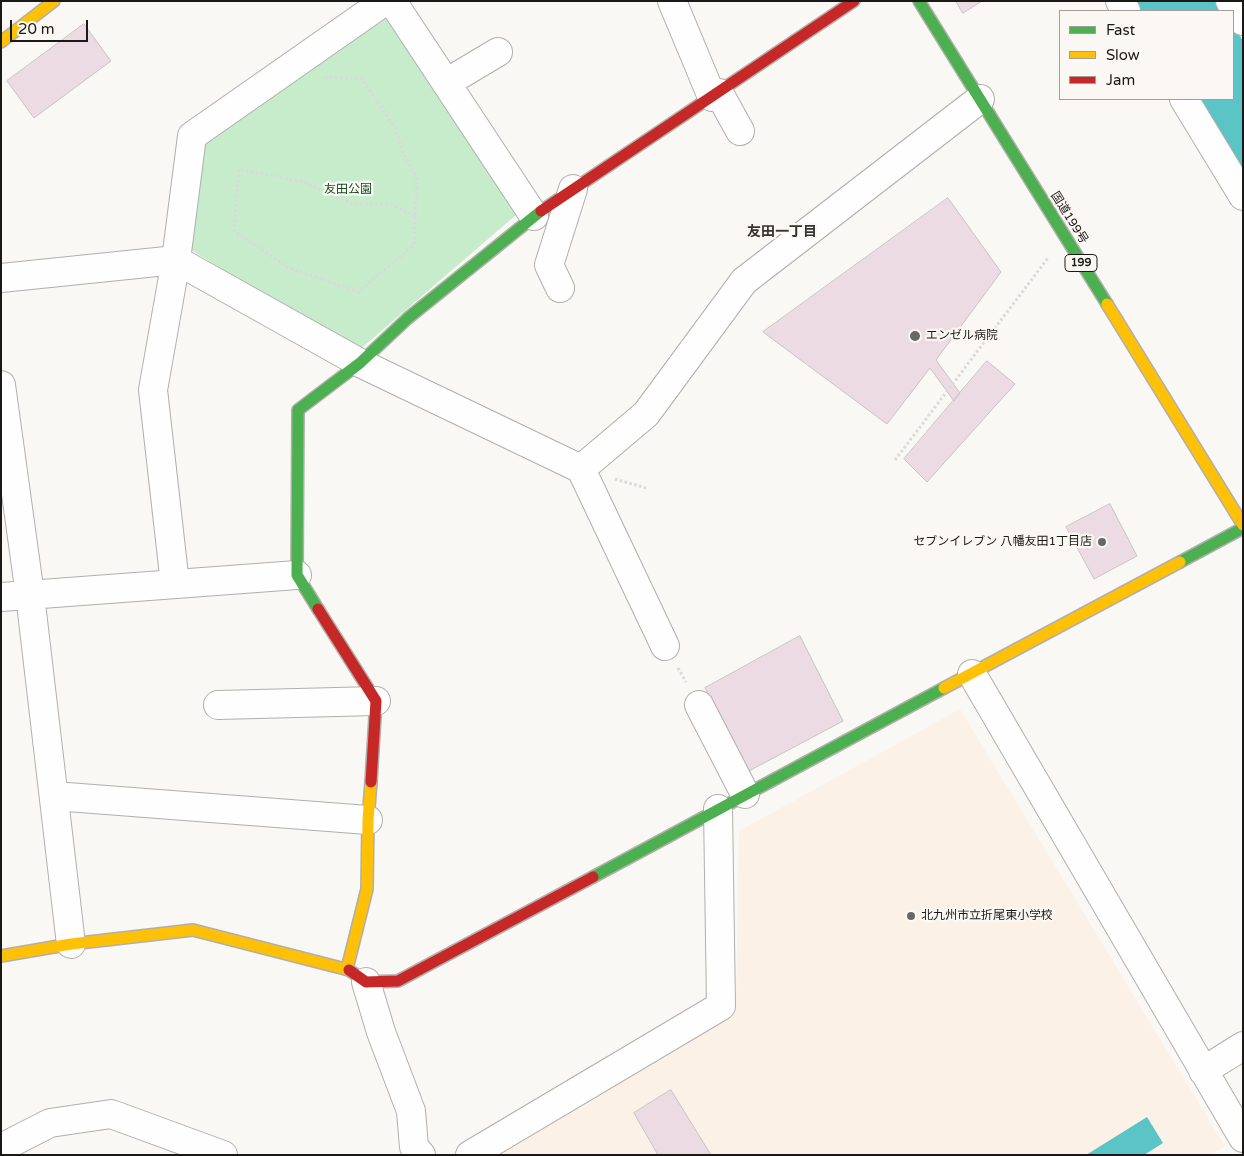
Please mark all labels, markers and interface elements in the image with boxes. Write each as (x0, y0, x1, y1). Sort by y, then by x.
scale bar (12, 10, 90, 42)
legend (1059, 10, 1234, 100)
text: 20 m (18, 20, 55, 38)
text: Fast (1106, 21, 1135, 39)
text: Slow (1106, 46, 1140, 64)
text: Jam (1106, 71, 1135, 89)
park label: 友田公園 (324, 183, 372, 197)
street label: 国道199号 (1047, 189, 1091, 247)
district label: 友田一丁目 (747, 224, 817, 240)
road number: 199 (1065, 254, 1097, 272)
marker: エンゼル病院 (908, 329, 922, 343)
place label: エンゼル病院 (926, 329, 998, 343)
place label: セブンイレブン 八幡友田1丁目店 (913, 535, 1092, 549)
marker: セブンイレブン 八幡友田1丁目店 (1096, 536, 1108, 548)
place label: 北九州市立折尾東小学校 (921, 909, 1053, 923)
marker: 北九州市立折尾東小学校 (905, 910, 917, 922)

